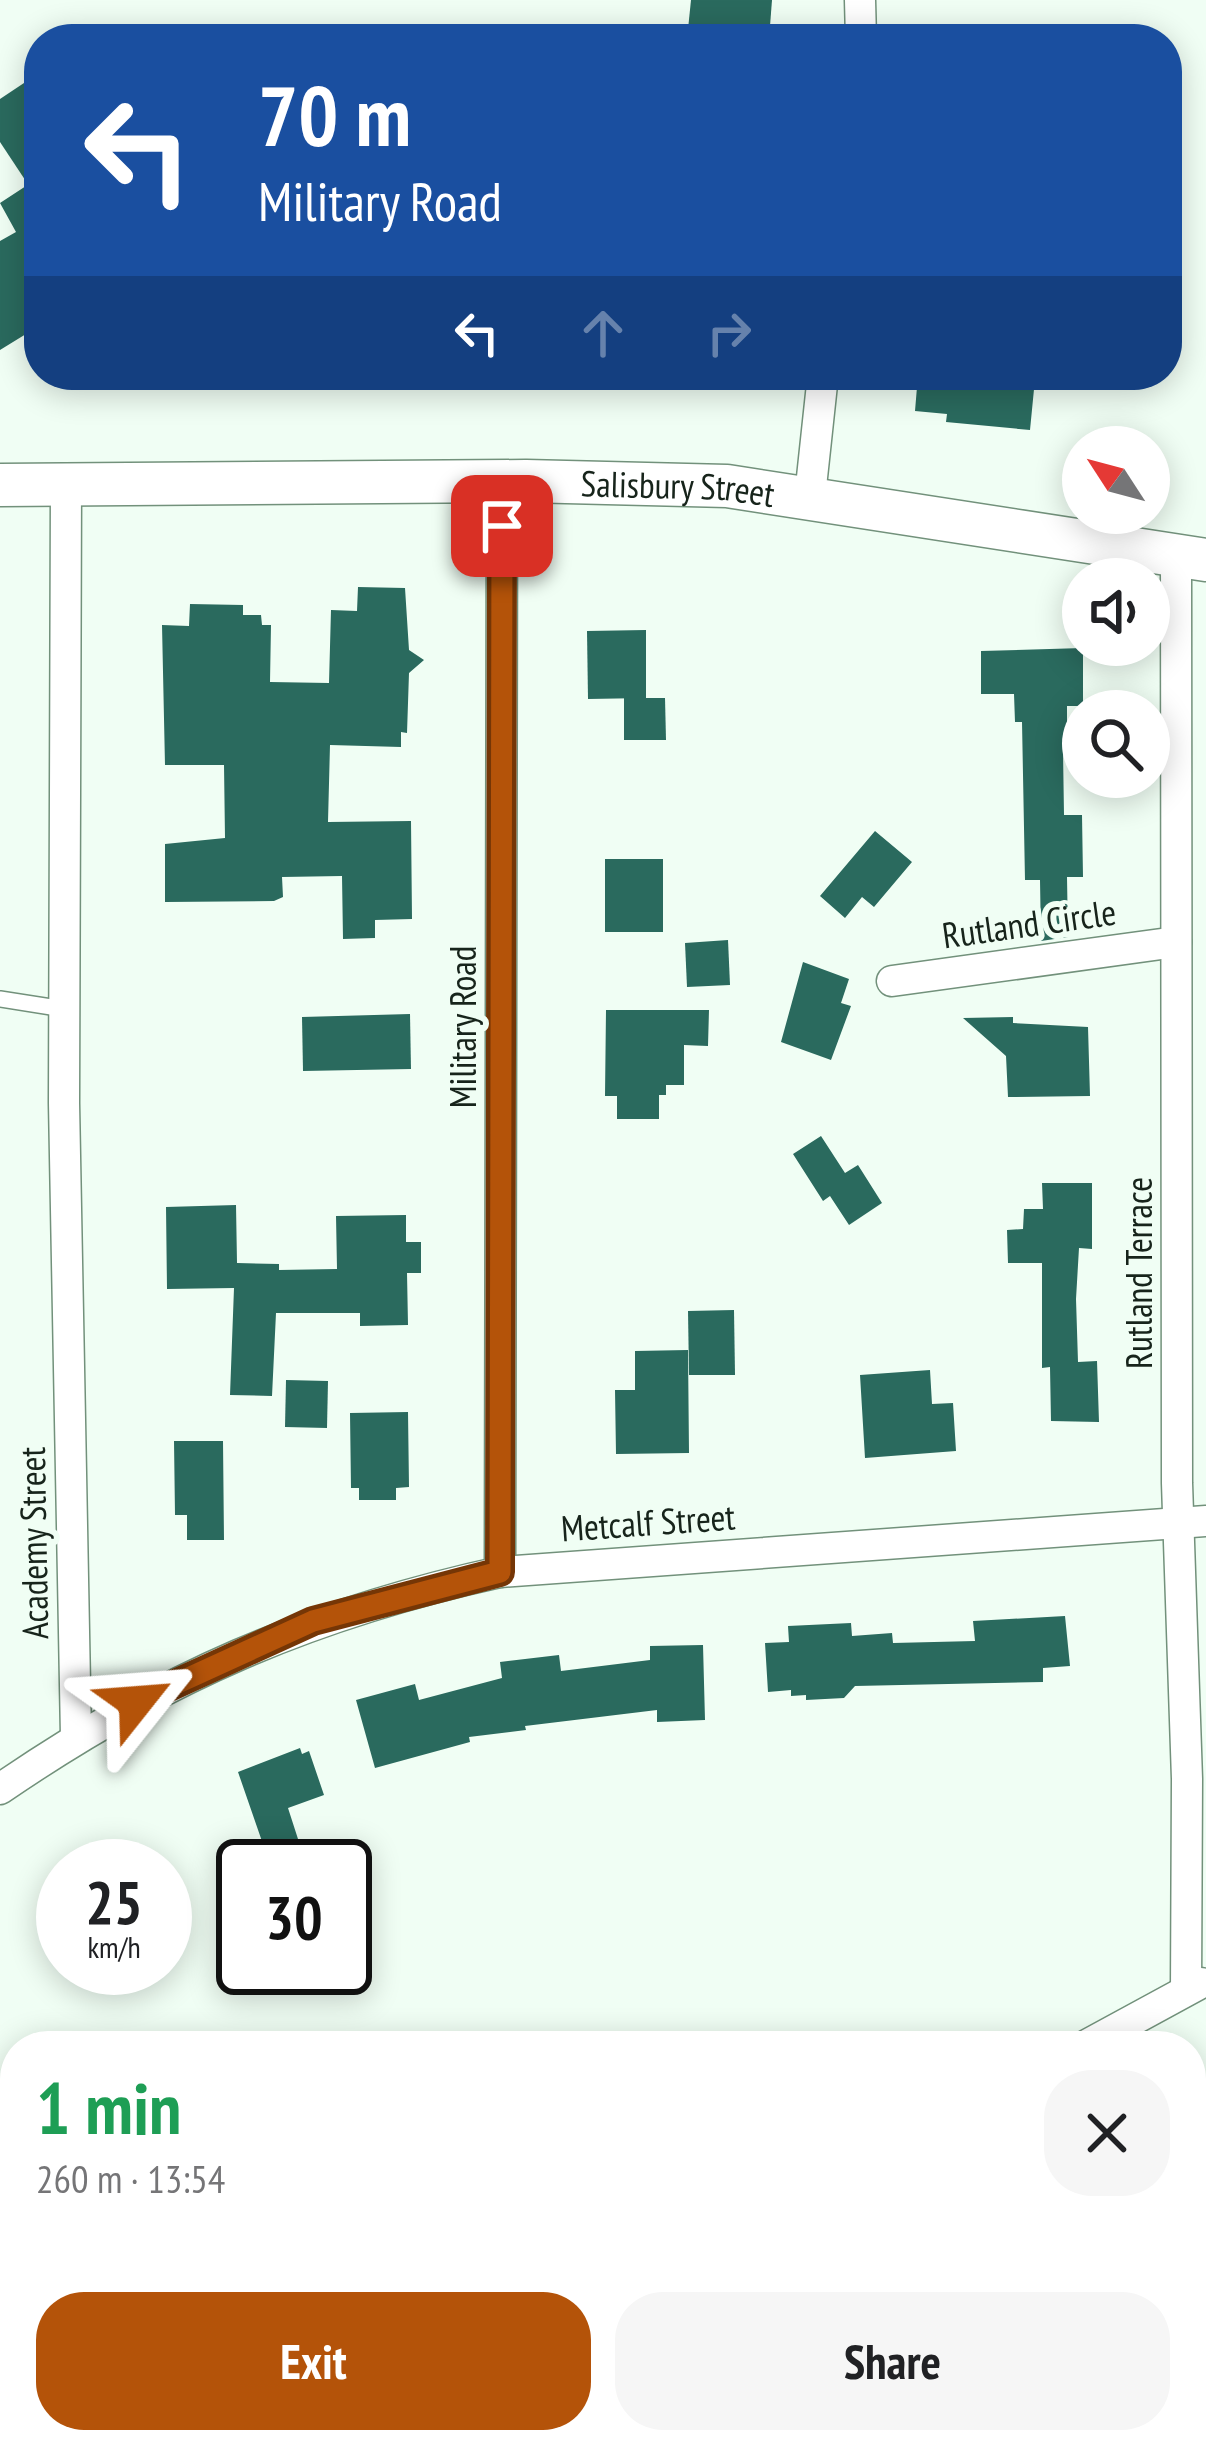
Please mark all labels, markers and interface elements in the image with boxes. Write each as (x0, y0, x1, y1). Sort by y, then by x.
text: 70 m (258, 60, 411, 169)
icon: left (60, 72, 216, 228)
text: Military Road (258, 166, 502, 236)
icon: left (444, 300, 510, 366)
icon: ahead (570, 300, 636, 366)
icon: right (696, 300, 762, 366)
north arrow (1062, 426, 1170, 534)
map controls (1062, 426, 1170, 798)
street label: Salisbury Street (580, 459, 778, 517)
pin (451, 475, 553, 577)
icon: arrive (469, 493, 535, 559)
button: sound (1062, 558, 1170, 666)
button: search (1062, 690, 1170, 798)
street label: Rutland Circle (939, 888, 1119, 958)
street label: Military Road (439, 946, 486, 1108)
street label: Rutland Terrace (1115, 1177, 1162, 1369)
street label: Academy Street (8, 1446, 58, 1640)
street label: Metcalf Street (559, 1492, 737, 1552)
position arrow (73, 1639, 199, 1765)
speed limit sign: 30 (216, 1839, 372, 1995)
text: 25 (85, 1863, 143, 1941)
text: km/h (87, 1927, 141, 1966)
text: 1 min (36, 2061, 181, 2154)
button: close (1044, 2070, 1170, 2196)
text: 260 m · 13:54 (36, 2153, 225, 2204)
button: Exit (36, 2292, 591, 2430)
button: Share (615, 2292, 1170, 2430)

